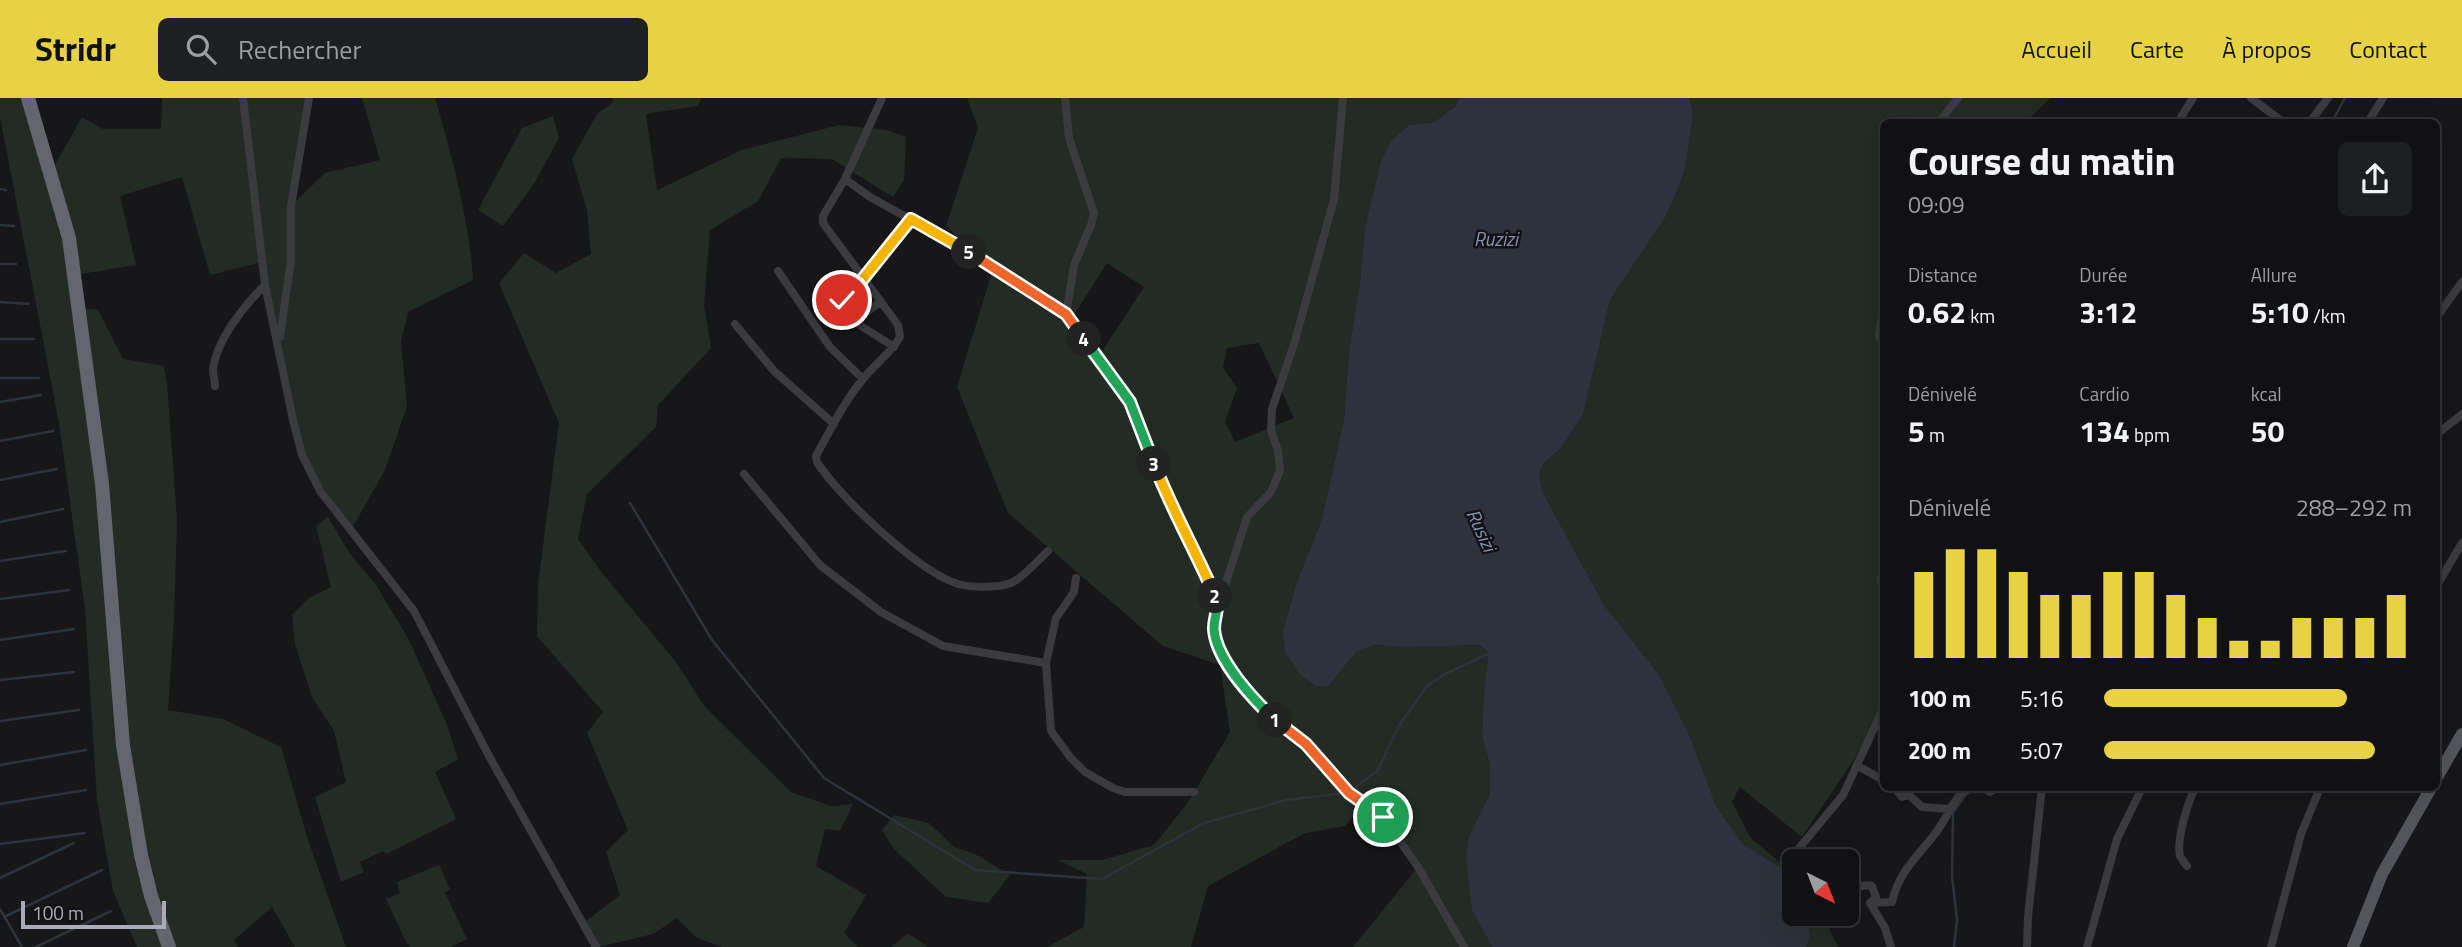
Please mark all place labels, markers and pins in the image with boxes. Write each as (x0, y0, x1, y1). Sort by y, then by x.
pin: 5 (951, 234, 986, 270)
pin (812, 270, 872, 330)
pin: 4 (1066, 322, 1102, 356)
pin: 3 (1136, 446, 1172, 482)
pin: 2 (1198, 578, 1232, 614)
pin: 1 (1258, 702, 1292, 738)
pin (1353, 787, 1413, 847)

